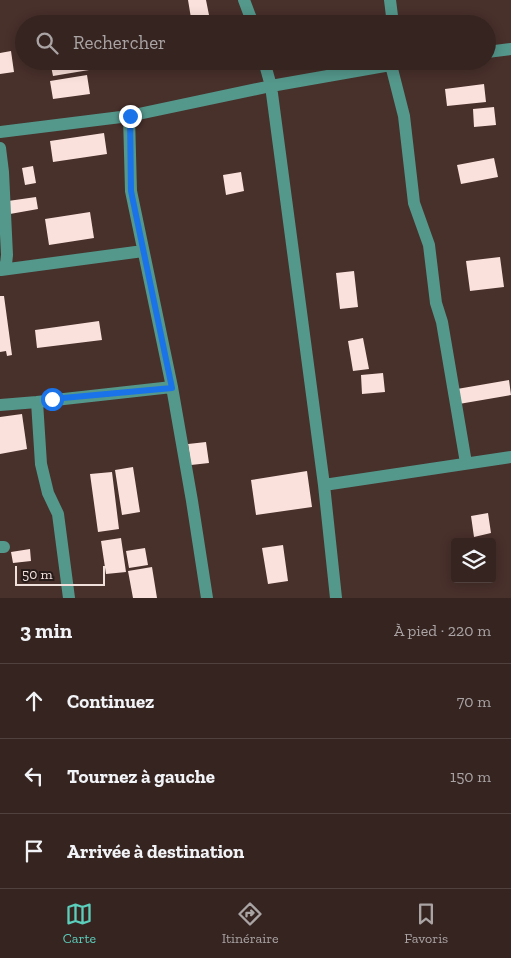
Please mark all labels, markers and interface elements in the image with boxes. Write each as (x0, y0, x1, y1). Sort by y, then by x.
search box (15, 15, 496, 70)
icon: search (33, 29, 61, 57)
text: Rechercher (73, 31, 166, 54)
route end (119, 105, 142, 128)
route start (41, 388, 64, 411)
map controls (451, 538, 496, 583)
button: layers (451, 538, 496, 583)
scale bar (15, 563, 105, 586)
text: 50 m (22, 566, 53, 583)
text: 3 min (20, 618, 72, 643)
text: À pied · 220 m (394, 621, 491, 640)
icon: ahead (20, 687, 48, 715)
text: Continuez (67, 690, 154, 713)
text: 70 m (457, 692, 491, 711)
icon: left (20, 762, 48, 790)
text: Tournez à gauche (67, 765, 215, 788)
text: 150 m (450, 767, 491, 786)
icon: arrive (20, 837, 48, 865)
text: Arrivée à destination (67, 840, 244, 863)
tab: Carte (63, 900, 96, 947)
tab: Itinéraire (222, 900, 279, 947)
tab: Favoris (404, 900, 448, 947)

